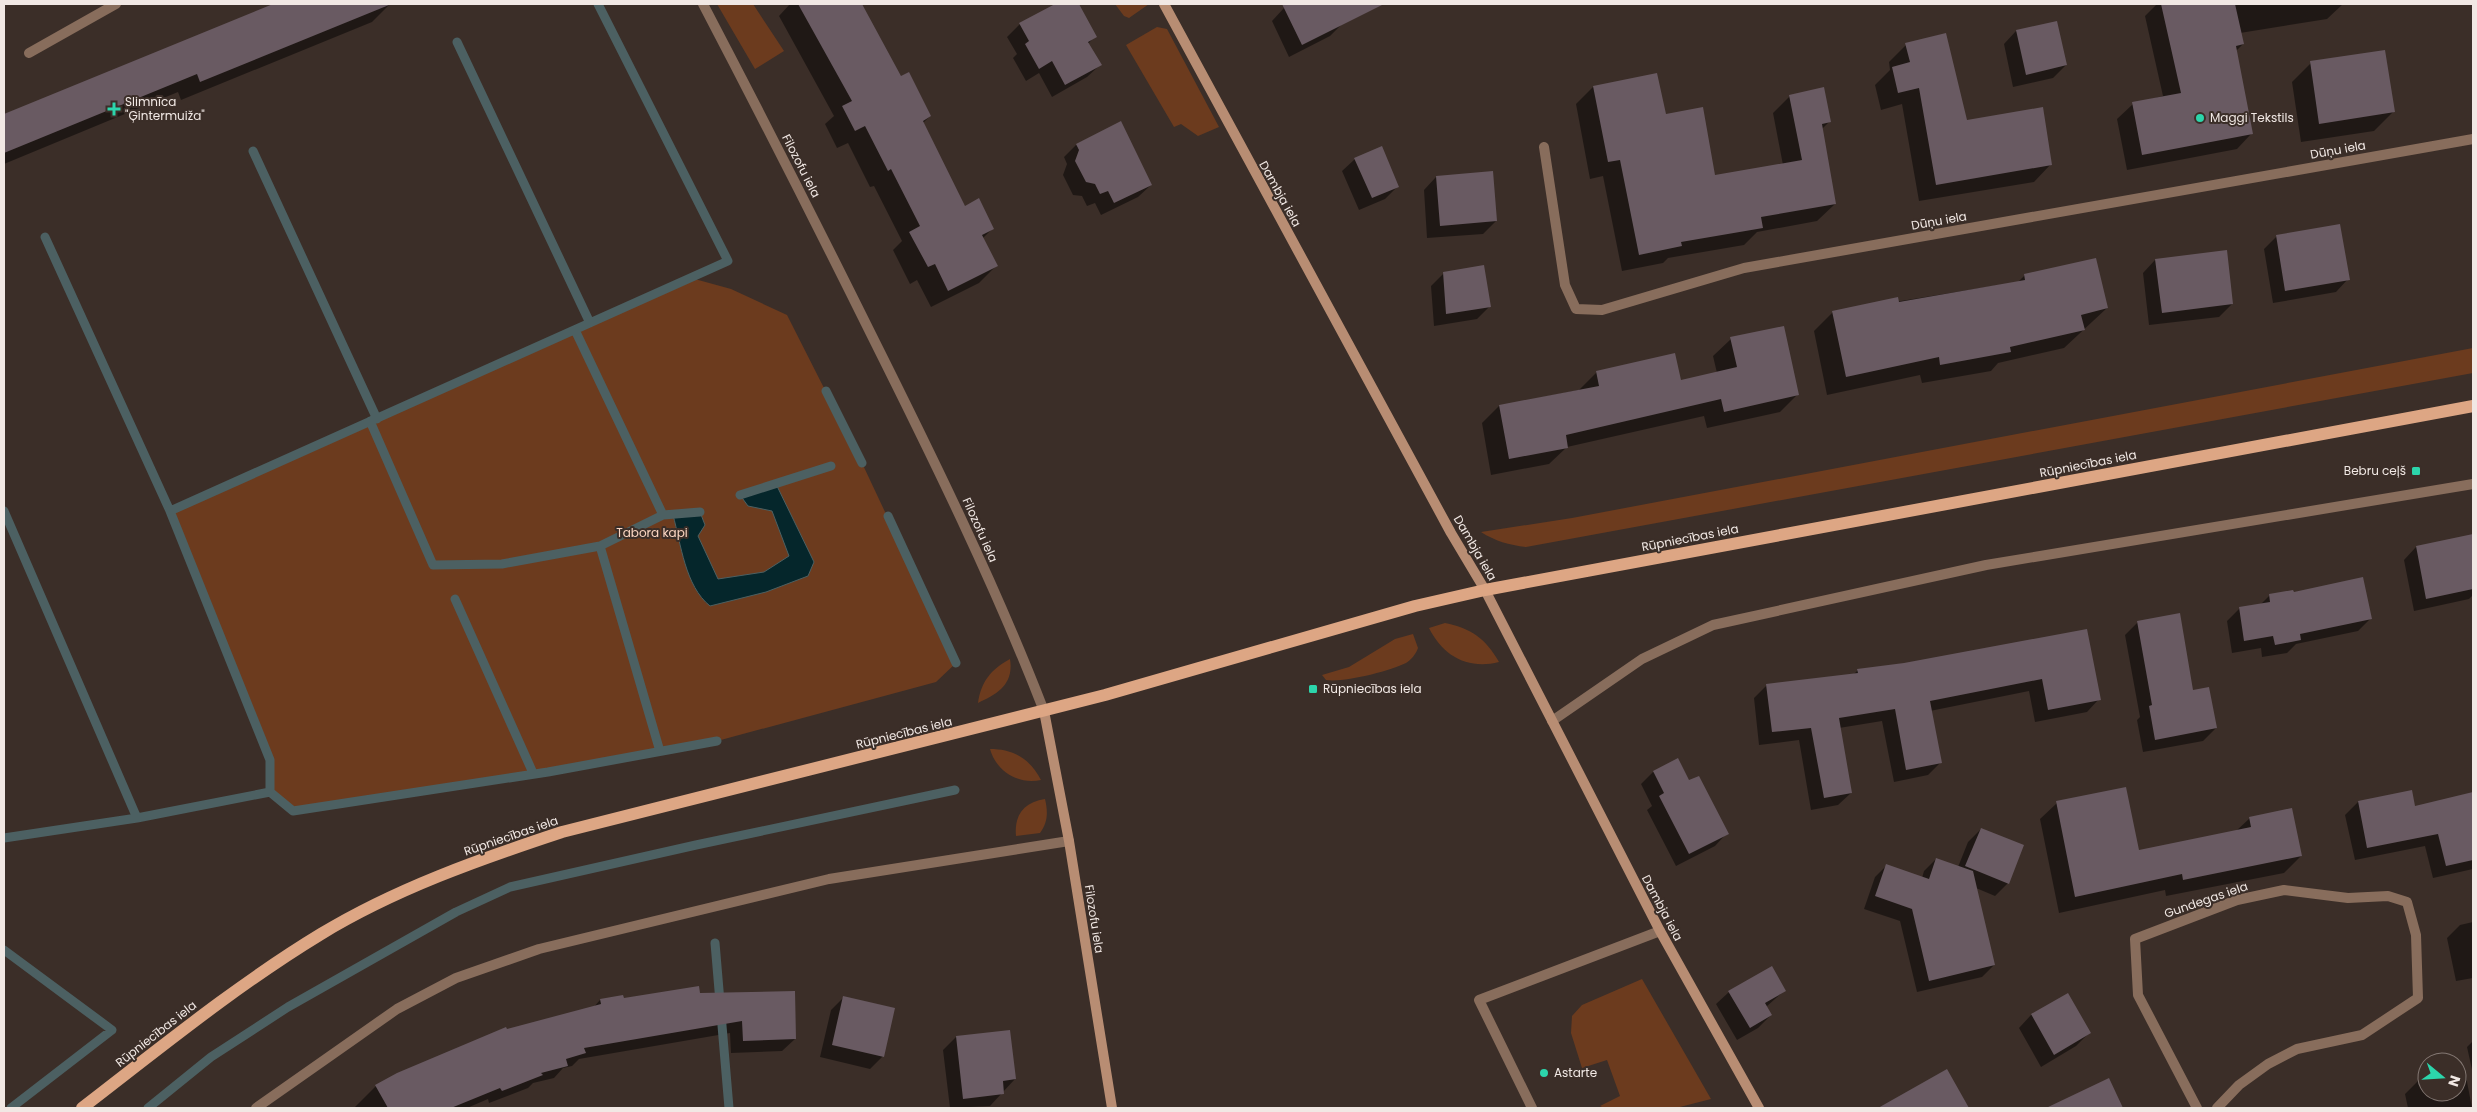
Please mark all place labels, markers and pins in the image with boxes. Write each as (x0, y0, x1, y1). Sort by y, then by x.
place label: Slimnīca "Ģintermuiža" (125, 93, 205, 124)
marker: Slimnīca "Ģintermuiža" (107, 102, 121, 116)
place label: Maggi Tekstils (2210, 109, 2294, 126)
marker: Maggi Tekstils (2194, 112, 2206, 124)
place label: Bebru ceļš (2344, 462, 2406, 479)
marker: Bebru ceļš (2410, 465, 2422, 477)
place label: Rūpniecības iela (1323, 680, 1422, 697)
marker: Rūpniecības iela (1307, 683, 1319, 695)
place label: Astarte (1554, 1064, 1597, 1081)
marker: Astarte (1538, 1067, 1550, 1079)

